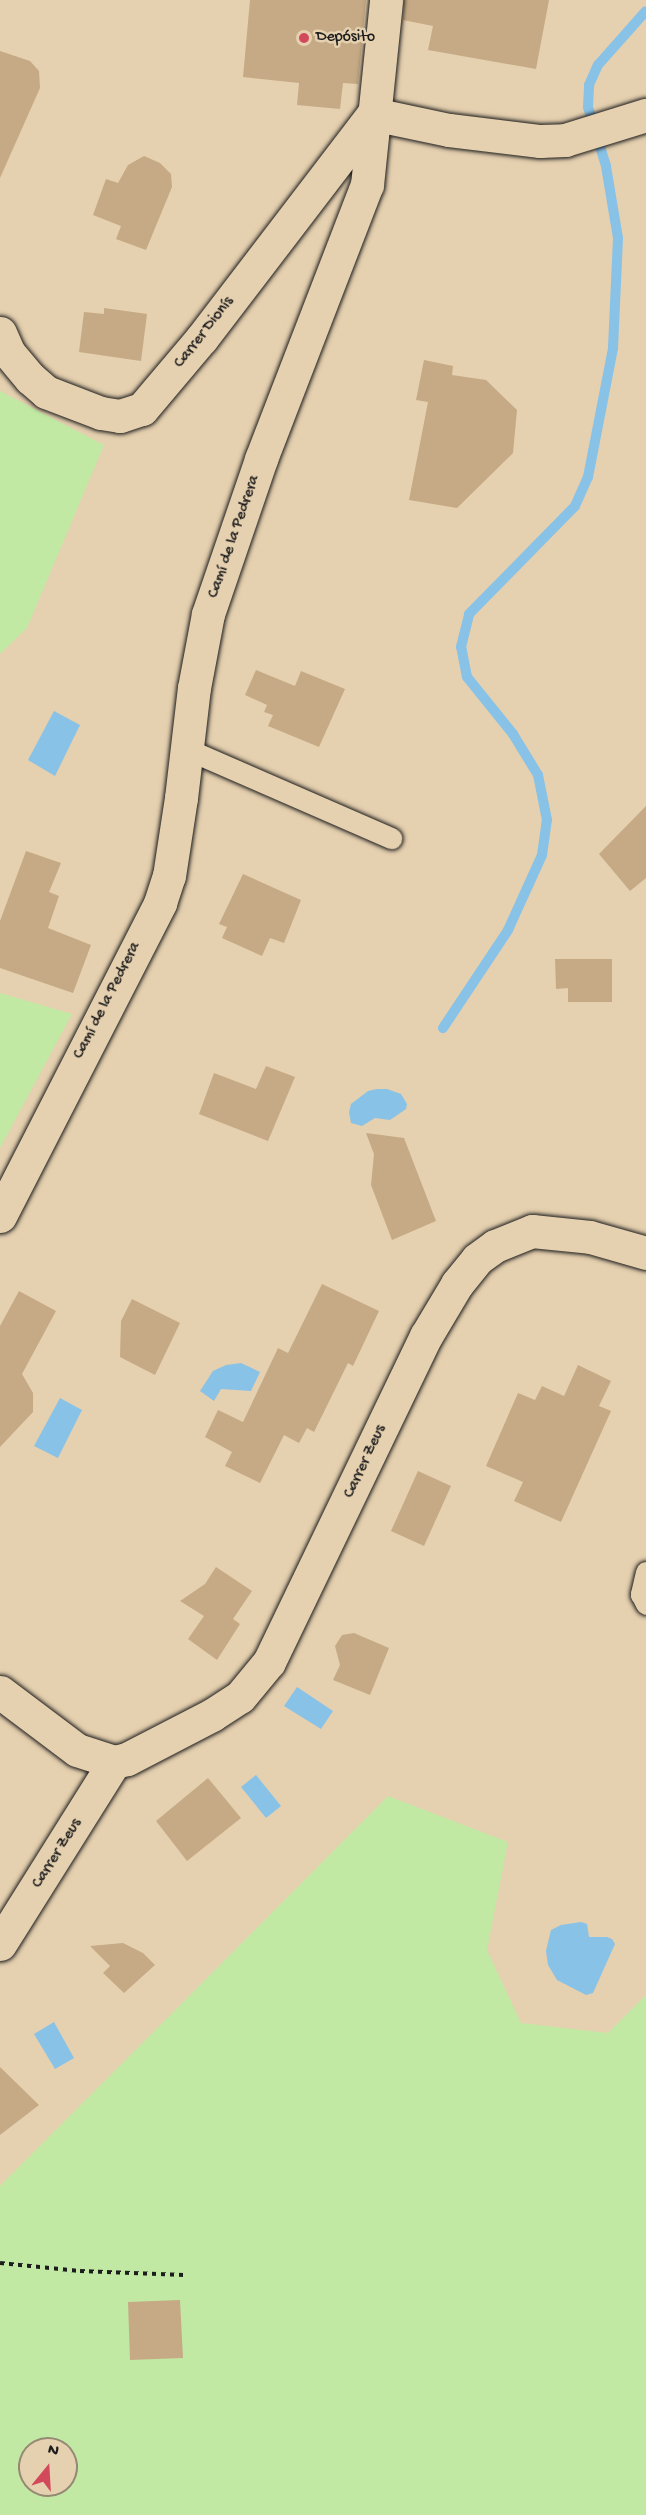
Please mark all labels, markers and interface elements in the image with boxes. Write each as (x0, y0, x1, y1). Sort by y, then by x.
place label: Depósito (316, 28, 375, 48)
marker: Depósito (297, 31, 311, 45)
street label: Carrer Dionís (171, 293, 239, 373)
street label: Camí de la Pedrera (205, 473, 265, 601)
street label: Camí de la Pedrera (70, 939, 146, 1063)
street label: Carrer Zeus (341, 1422, 391, 1502)
street label: Carrer Zeus (29, 1816, 87, 1892)
north arrow (18, 2437, 78, 2497)
text: N (45, 2441, 61, 2462)

